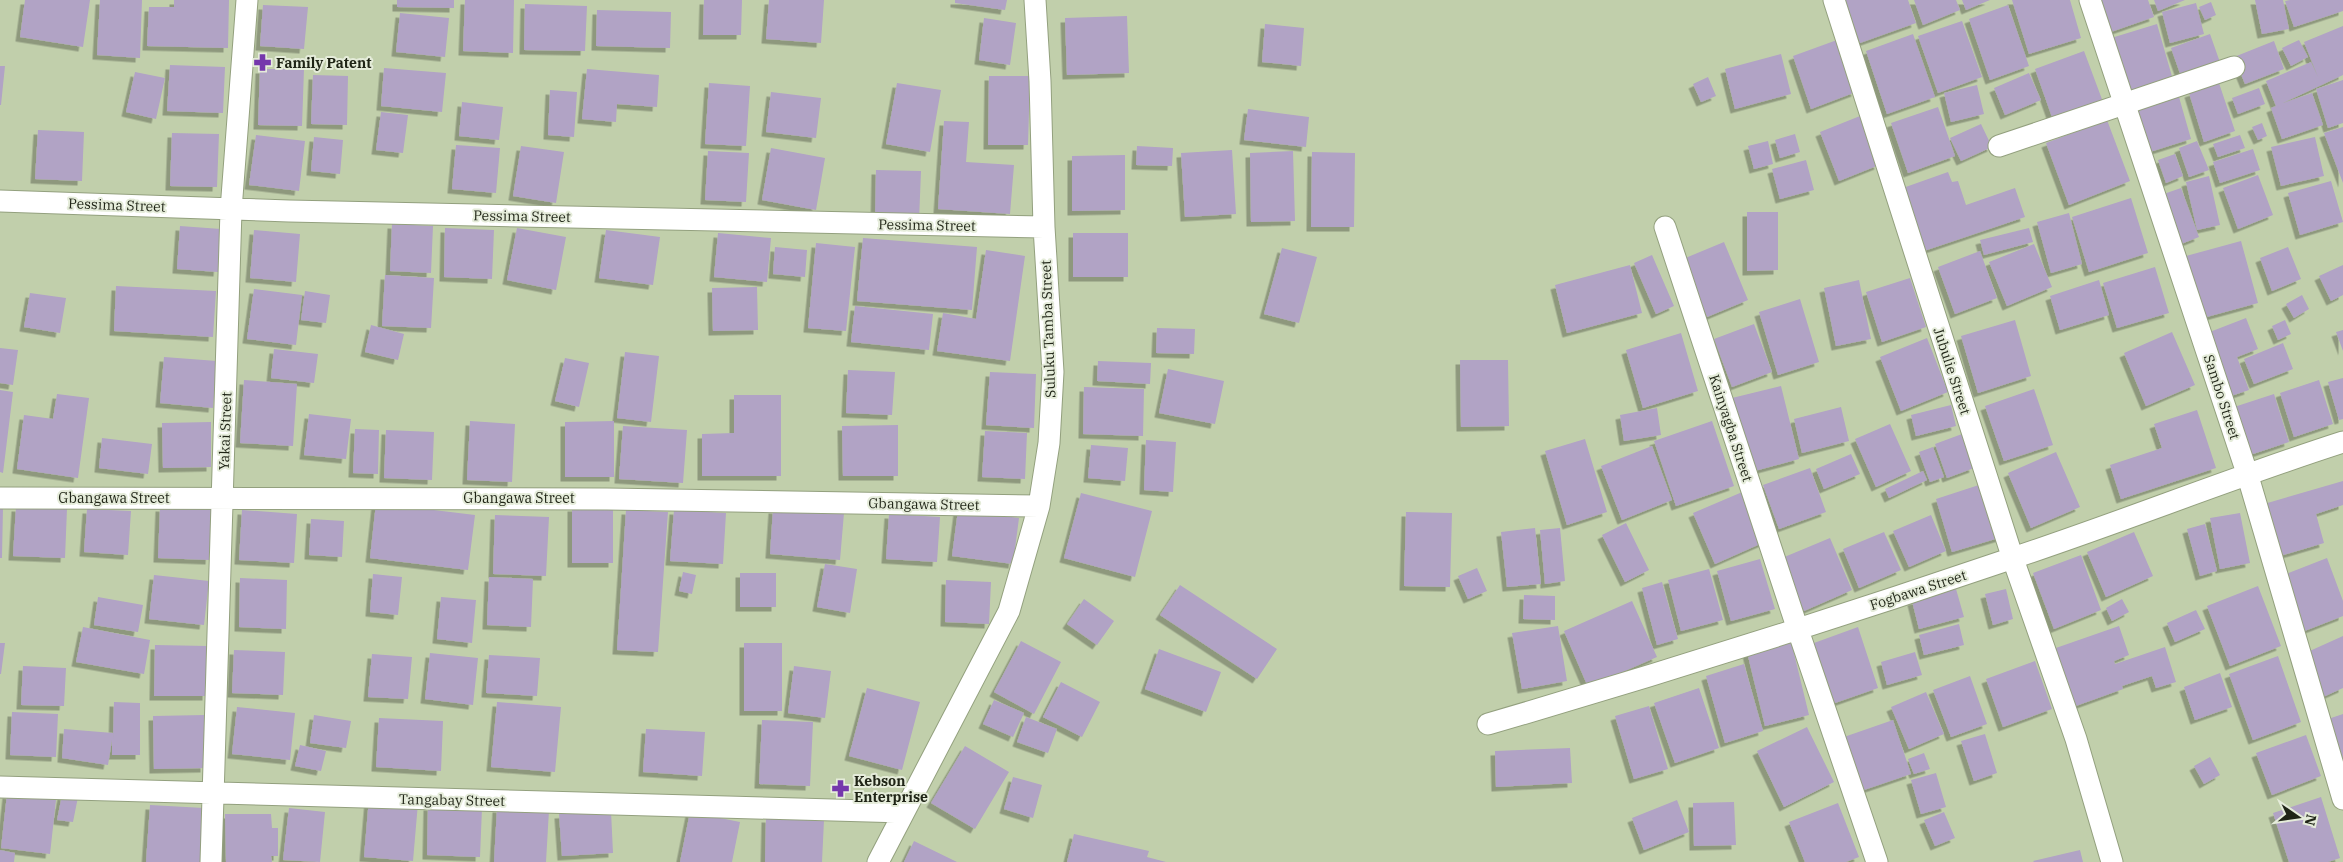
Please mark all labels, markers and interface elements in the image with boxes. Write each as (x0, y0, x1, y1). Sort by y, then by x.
pharmacy icon: Family Patent (252, 53, 272, 73)
place label: Family Patent (276, 54, 371, 72)
street label: Pessima Street (68, 194, 166, 216)
street label: Pessima Street (473, 206, 571, 226)
street label: Pessima Street (878, 215, 976, 235)
street label: Suluku Tamba Street (1037, 260, 1059, 398)
street label: Jubulie Street (1929, 325, 1975, 417)
street label: Sambo Street (2200, 352, 2244, 442)
street label: Kainyagba Street (1705, 372, 1757, 484)
street label: Yakai Street (215, 391, 235, 470)
street label: Gbangawa Street (58, 489, 170, 507)
street label: Gbangawa Street (463, 489, 575, 507)
street label: Gbangawa Street (868, 494, 980, 514)
street label: Fogbawa Street (1867, 566, 1969, 614)
place label: Kebson Enterprise (854, 772, 928, 806)
pharmacy icon: Kebson Enterprise (830, 779, 850, 799)
street label: Tangabay Street (399, 790, 505, 810)
north arrow (2273, 792, 2323, 842)
text: N (2301, 813, 2321, 827)

